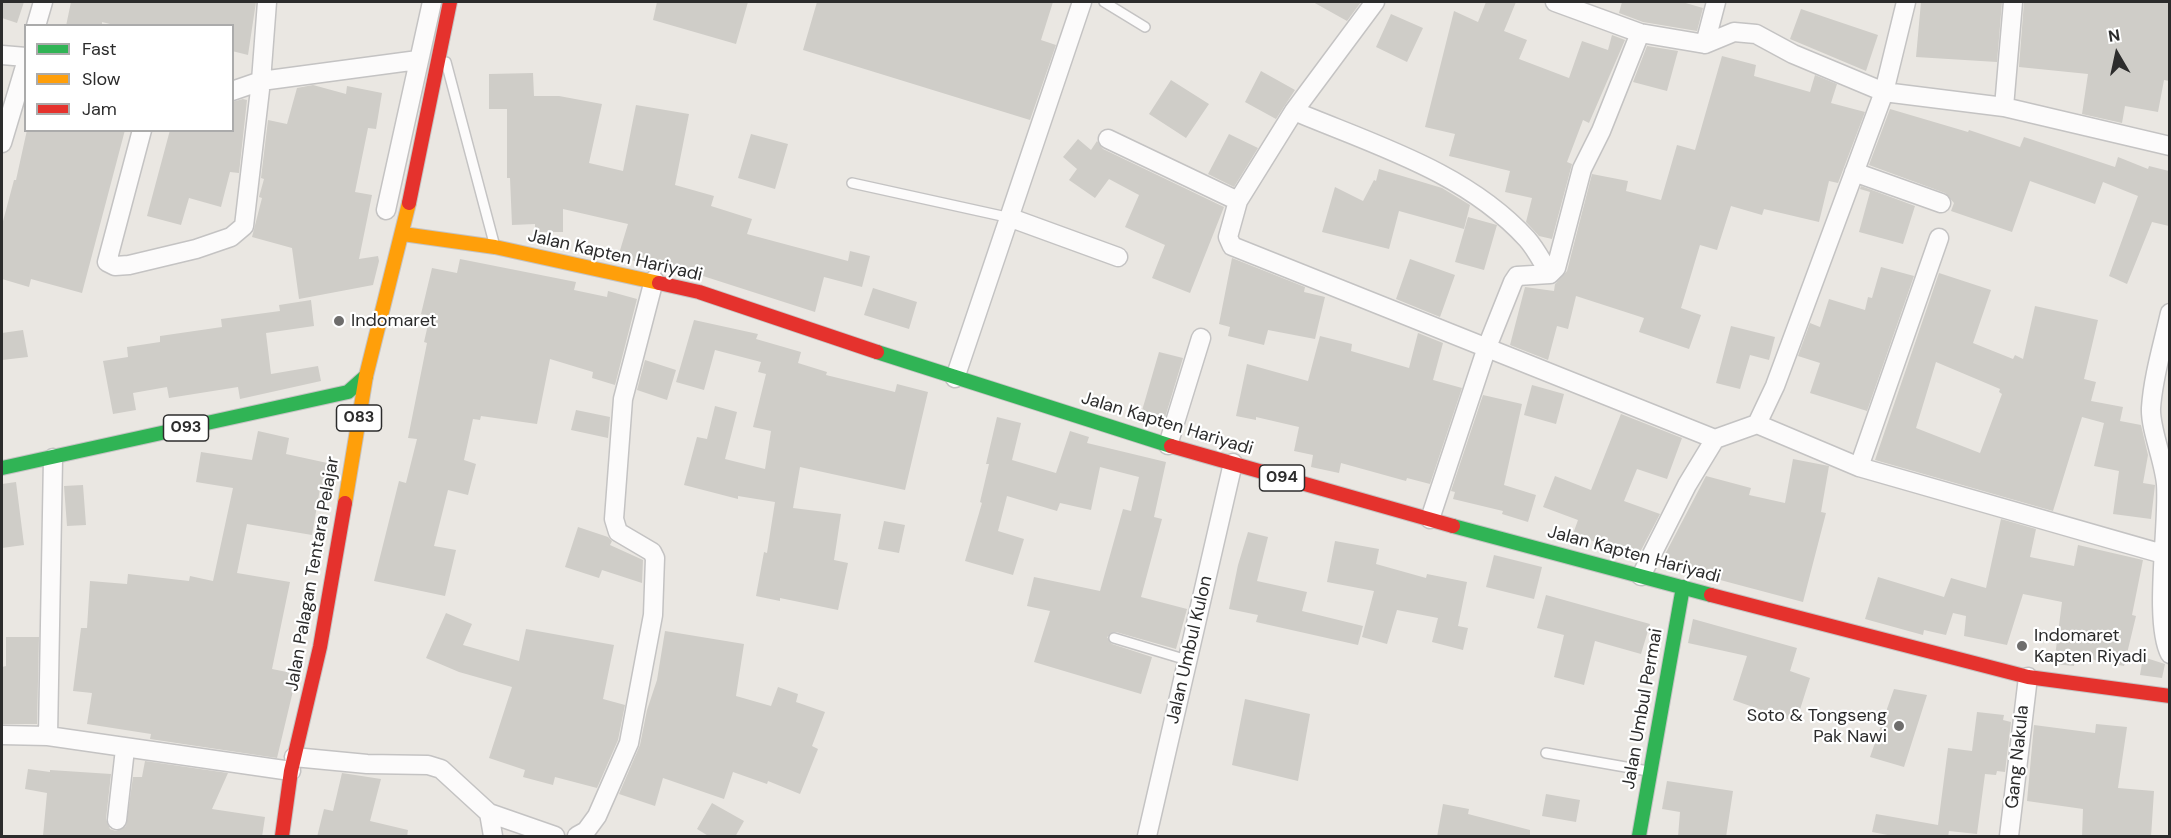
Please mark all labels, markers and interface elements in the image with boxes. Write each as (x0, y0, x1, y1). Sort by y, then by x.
legend (24, 24, 234, 132)
north arrow (2087, 24, 2147, 84)
text: N (2107, 24, 2122, 47)
text: Fast (82, 37, 117, 61)
text: Slow (82, 67, 121, 91)
text: Jam (82, 97, 117, 121)
street label: Jalan Kapten Hariyadi (526, 225, 704, 287)
place label: Indomaret (351, 310, 437, 332)
marker: Indomaret (332, 314, 346, 328)
street label: Jalan Kapten Hariyadi (1078, 388, 1256, 460)
road number: 083 (336, 405, 382, 431)
road number: 093 (164, 415, 208, 441)
street label: Jalan Palagan Tentara Pelajar (282, 455, 344, 693)
road number: 094 (1260, 465, 1304, 491)
street label: Jalan Kapten Hariyadi (1545, 521, 1723, 589)
street label: Jalan Umbul Kulon (1162, 574, 1218, 726)
place label: Indomaret Kapten Riyadi (2034, 625, 2147, 668)
street label: Jalan Umbul Permai (1618, 627, 1668, 791)
marker: Indomaret Kapten Riyadi (2015, 639, 2029, 653)
street label: Gang Nakula (2002, 704, 2034, 810)
place label: Soto & Tongseng Pak Nawi (1747, 705, 1887, 748)
marker: Soto & Tongseng Pak Nawi (1892, 719, 1906, 733)

